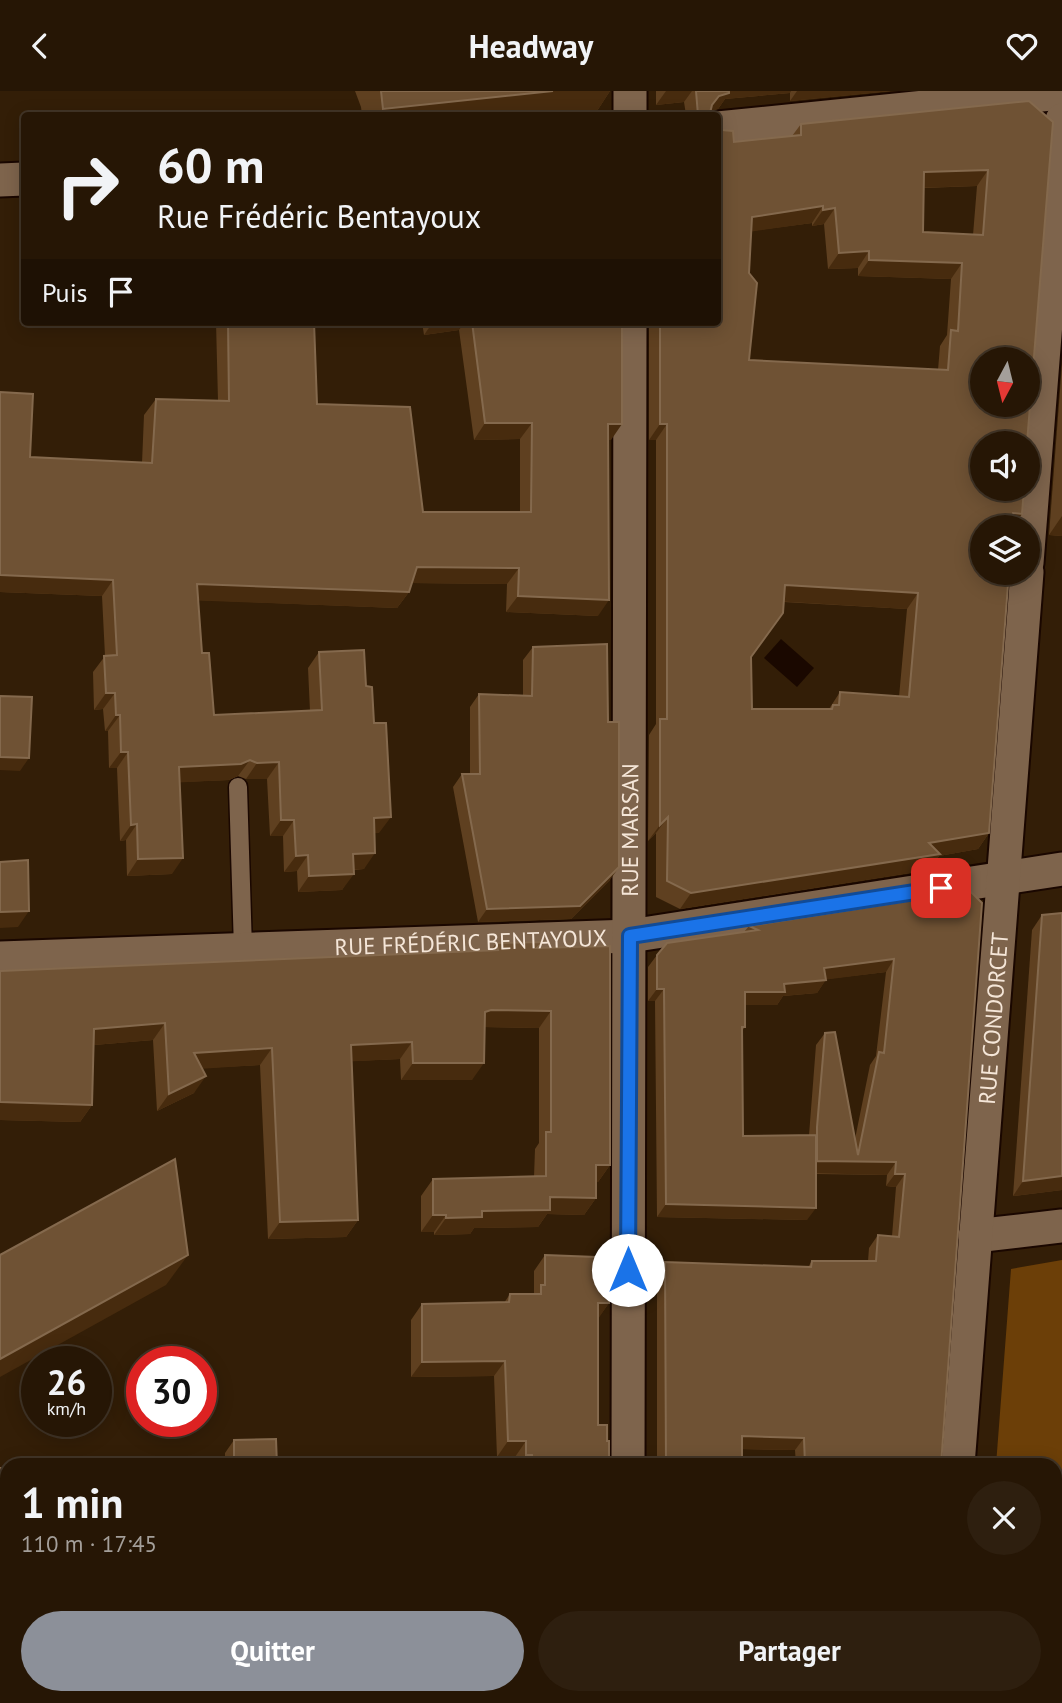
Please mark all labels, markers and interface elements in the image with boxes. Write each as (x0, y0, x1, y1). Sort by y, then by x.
text: Headway (469, 25, 593, 67)
icon: back (21, 27, 59, 65)
icon: heart (1003, 27, 1041, 65)
text: 60 m (157, 133, 264, 197)
icon: right (42, 140, 133, 231)
text: Rue Frédéric Bentayoux (157, 195, 481, 237)
icon: arrive (102, 273, 140, 311)
text: Puis (42, 276, 88, 309)
north arrow (970, 347, 1040, 417)
map controls (970, 347, 1040, 585)
button: sound (970, 431, 1040, 501)
button: layers (970, 515, 1040, 585)
street label: RUE MARSAN (614, 763, 644, 897)
pin (911, 858, 971, 918)
icon: arrive (922, 869, 960, 907)
street label: RUE FRÉDÉRIC BENTAYOUX (334, 922, 607, 961)
street label: RUE CONDORCET (971, 931, 1014, 1106)
position arrow (591, 1233, 665, 1307)
speed limit sign: 30 (126, 1346, 217, 1437)
text: 26 (47, 1359, 86, 1405)
text: km/h (47, 1397, 86, 1420)
text: 1 min (21, 1475, 123, 1530)
button: close (967, 1481, 1041, 1555)
text: 110 m · 17:45 (21, 1529, 157, 1558)
button: Quitter (21, 1611, 524, 1691)
button: Partager (538, 1611, 1041, 1691)

